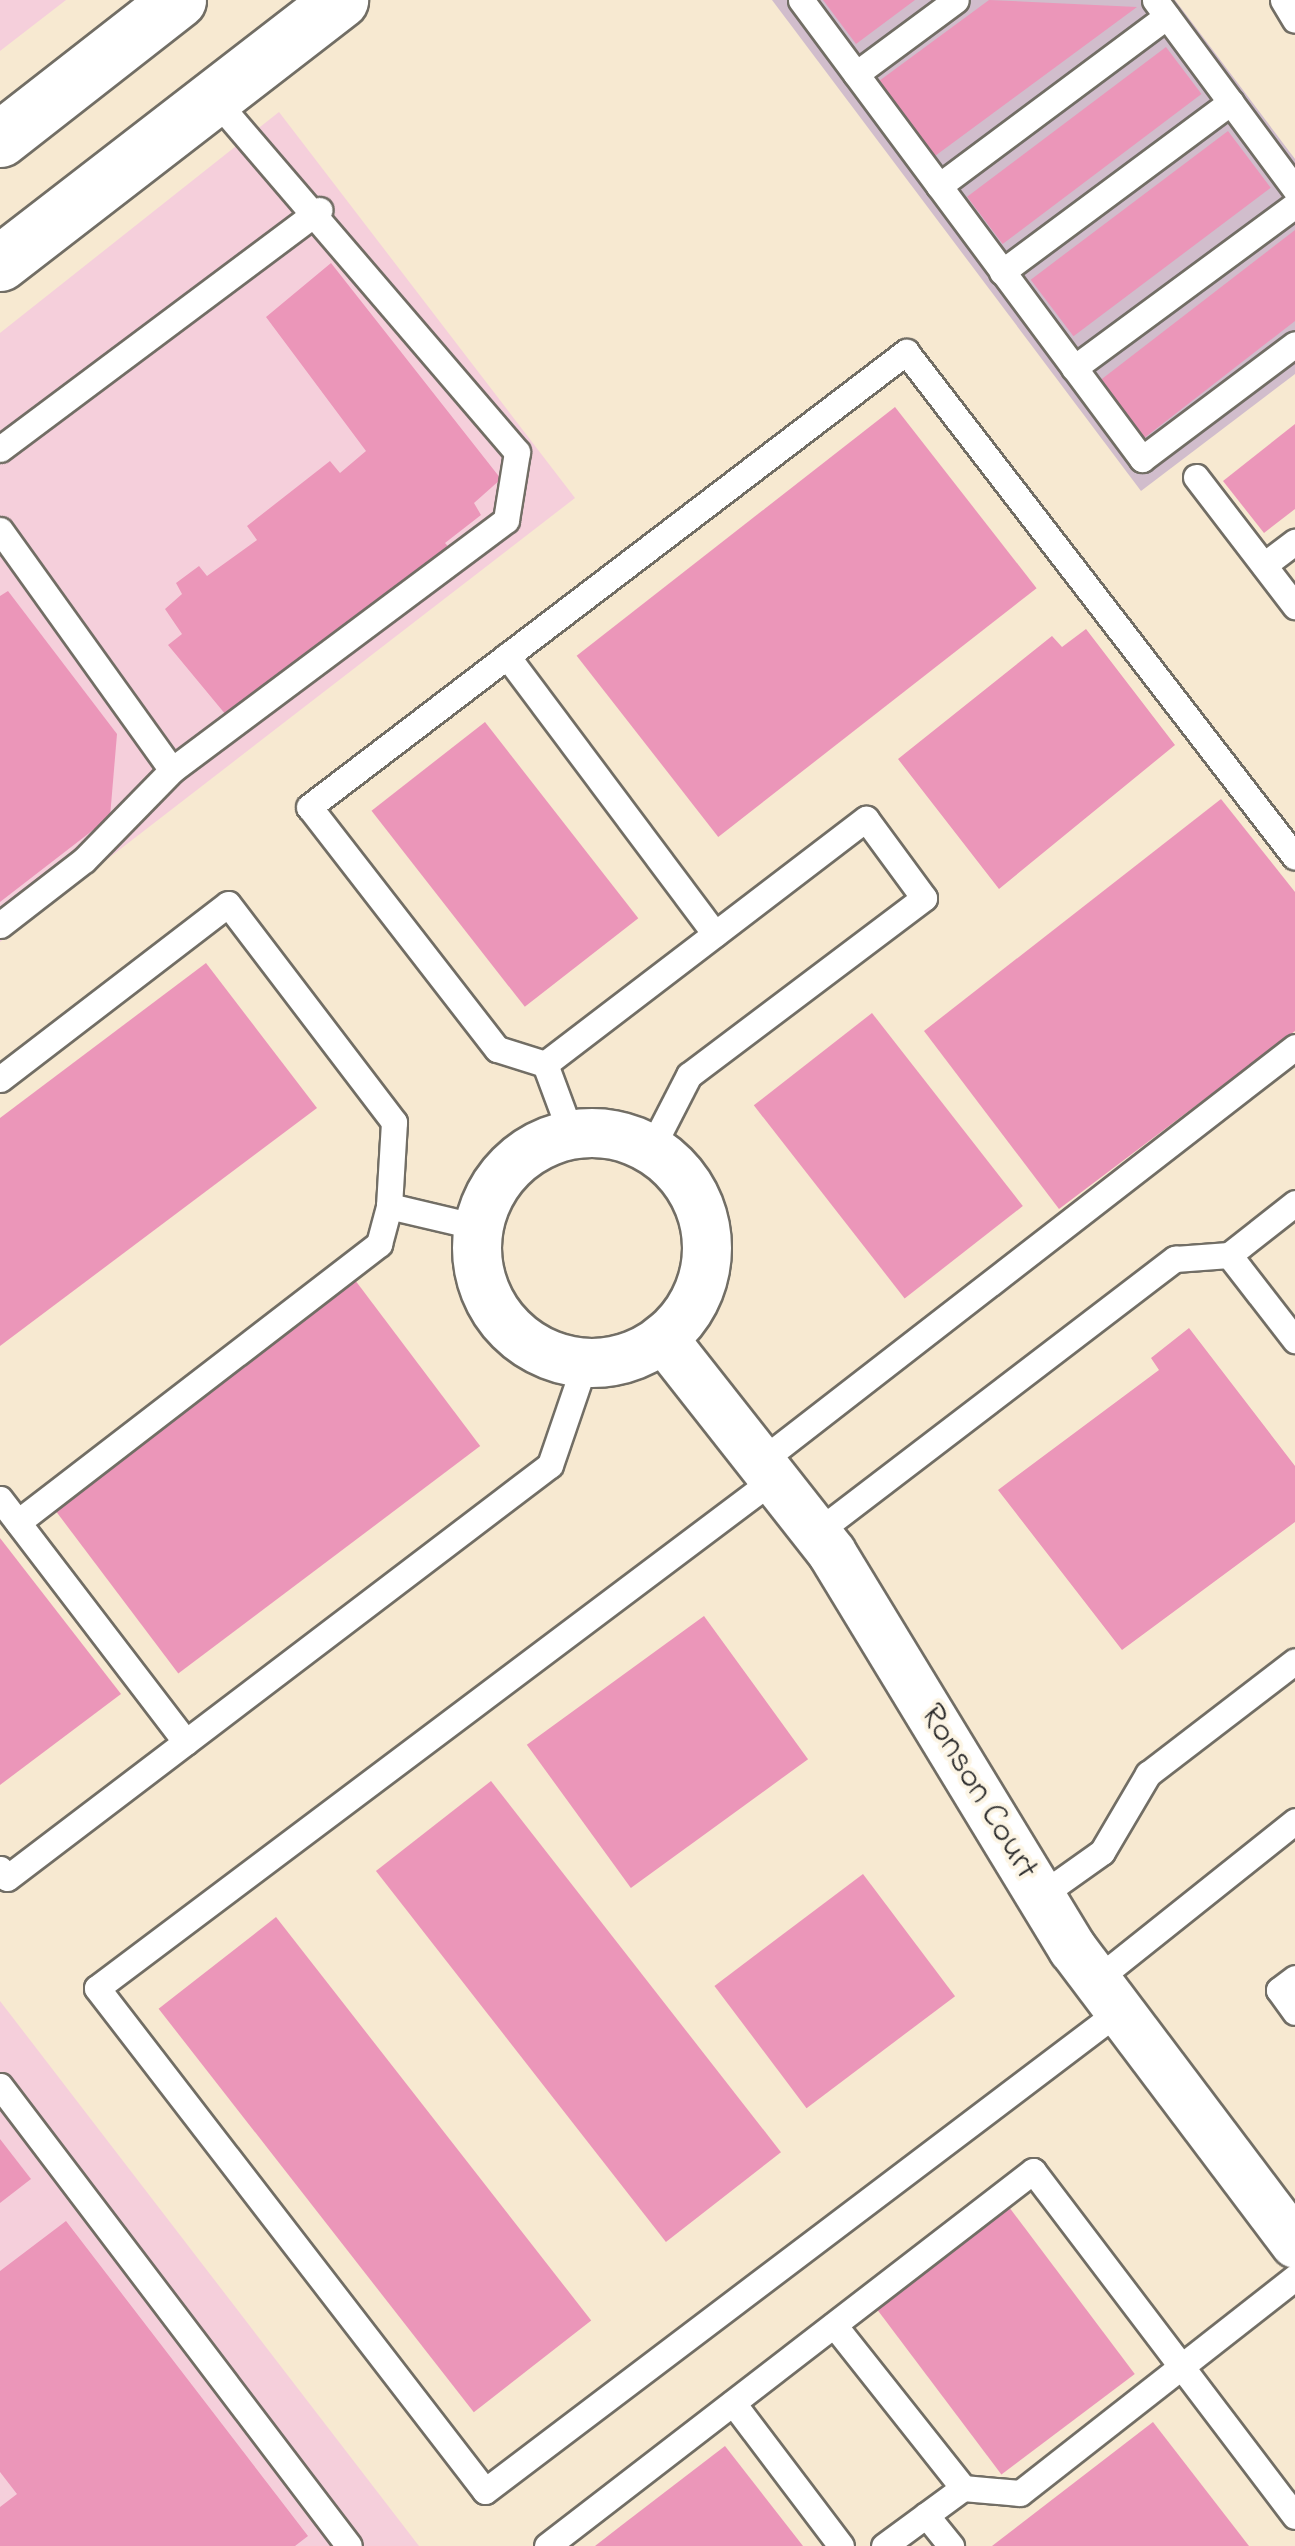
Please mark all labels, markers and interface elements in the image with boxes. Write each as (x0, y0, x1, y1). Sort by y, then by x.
street label: Ronson Court (909, 1697, 1047, 1887)

